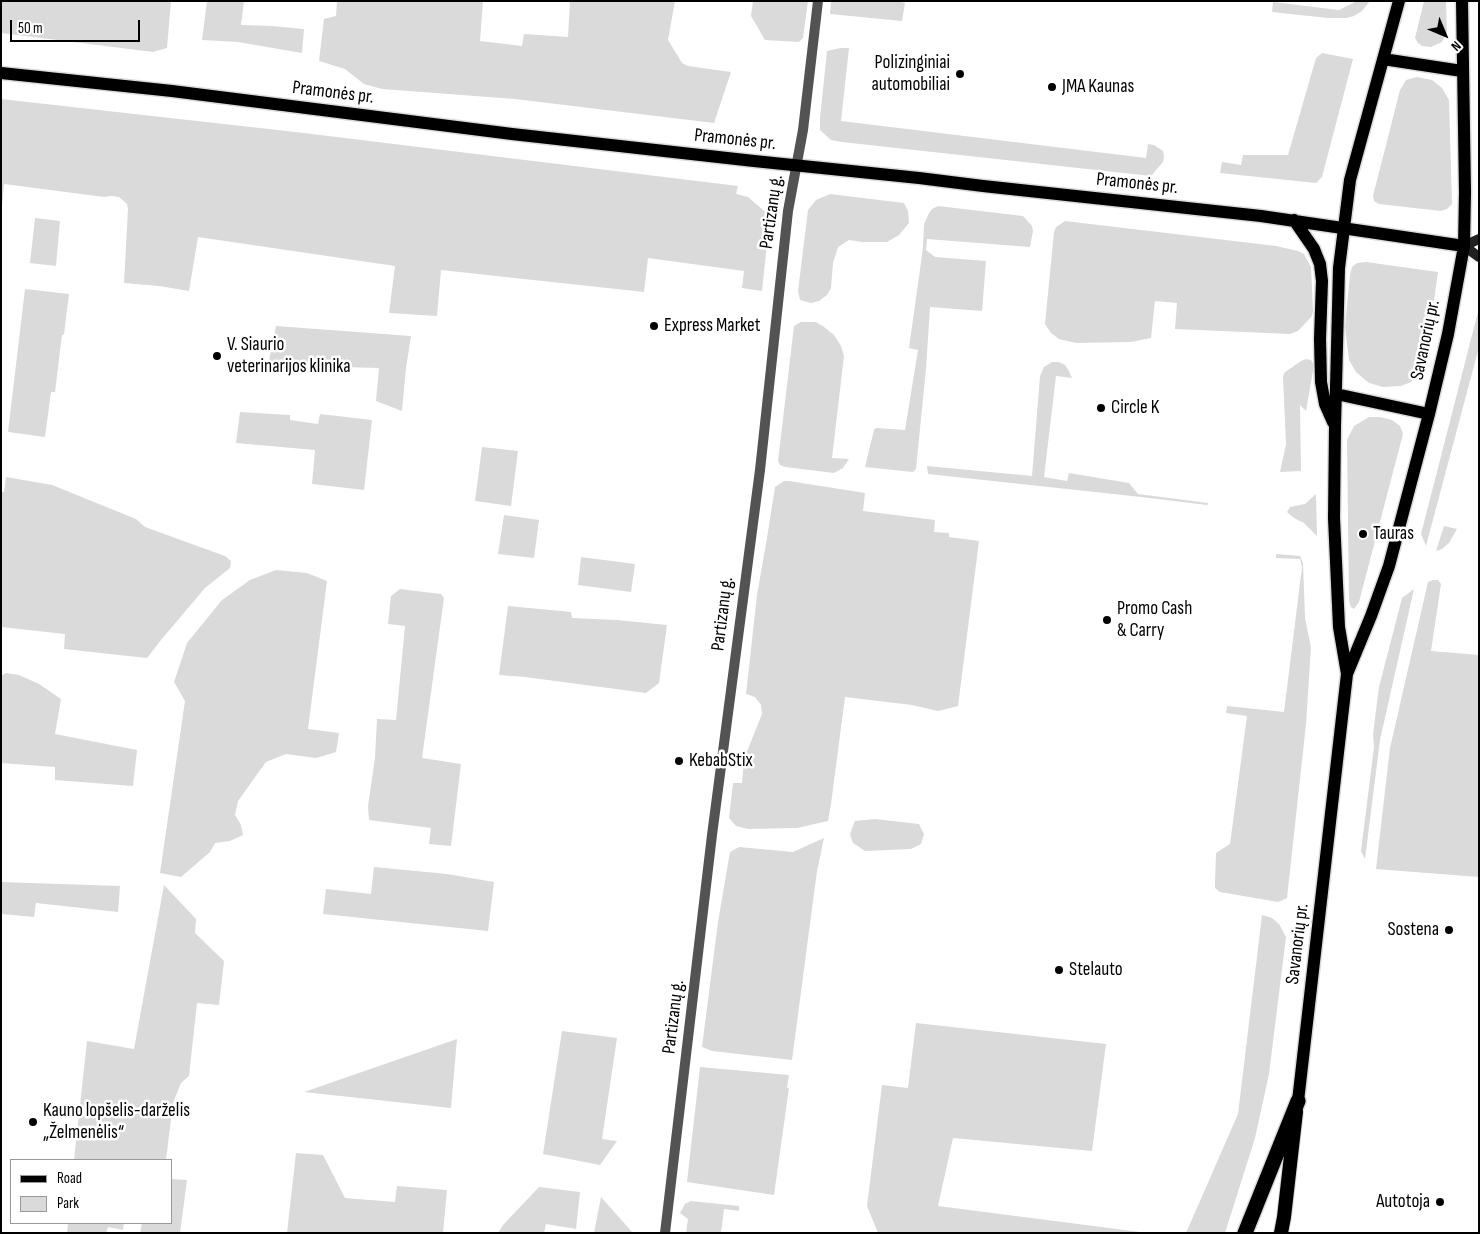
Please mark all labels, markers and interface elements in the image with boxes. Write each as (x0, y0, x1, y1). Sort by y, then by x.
scale bar (12, 10, 142, 42)
north arrow (1420, 10, 1470, 60)
text: 50 m (18, 19, 43, 38)
text: N (1447, 37, 1465, 55)
place label: Polizinginiai automobiliai (871, 52, 950, 96)
marker: Polizinginiai automobiliai (954, 68, 966, 80)
place label: JMA Kaunas (1062, 76, 1134, 98)
street label: Pramonės pr. (291, 77, 375, 109)
marker: JMA Kaunas (1046, 81, 1058, 93)
street label: Pramonės pr. (693, 124, 777, 156)
street label: Pramonės pr. (1095, 168, 1179, 200)
street label: Partizanų g. (756, 174, 788, 250)
street label: Savanorių pr. (1406, 298, 1446, 382)
place label: Express Market (664, 315, 760, 337)
marker: Express Market (648, 320, 660, 332)
place label: V. Siaurio veterinarijos klinika (227, 334, 351, 378)
marker: V. Siaurio veterinarijos klinika (211, 350, 223, 362)
place label: Circle K (1111, 397, 1159, 419)
marker: Circle K (1095, 402, 1107, 414)
place label: Tauras (1373, 523, 1414, 545)
marker: Tauras (1357, 528, 1369, 540)
street label: Partizanų g. (707, 576, 739, 652)
place label: Promo Cash & Carry (1117, 598, 1192, 642)
marker: Promo Cash & Carry (1101, 614, 1113, 626)
place label: KebabStix (689, 750, 753, 772)
marker: KebabStix (673, 755, 685, 767)
street label: Savanorių pr. (1282, 902, 1314, 986)
place label: Sostena (1387, 919, 1439, 941)
marker: Sostena (1443, 924, 1455, 936)
place label: Stelauto (1069, 959, 1123, 981)
marker: Stelauto (1053, 964, 1065, 976)
street label: Partizanų g. (658, 979, 690, 1055)
place label: Kauno lopšelis-darželis „Želmenėlis“ (43, 1100, 190, 1144)
marker: Kauno lopšelis-darželis „Želmenėlis“ (27, 1116, 39, 1128)
legend (10, 1159, 172, 1224)
text: Road (57, 1169, 82, 1188)
place label: Autotoja (1376, 1191, 1430, 1213)
text: Park (57, 1194, 79, 1213)
marker: Autotoja (1434, 1196, 1446, 1208)

